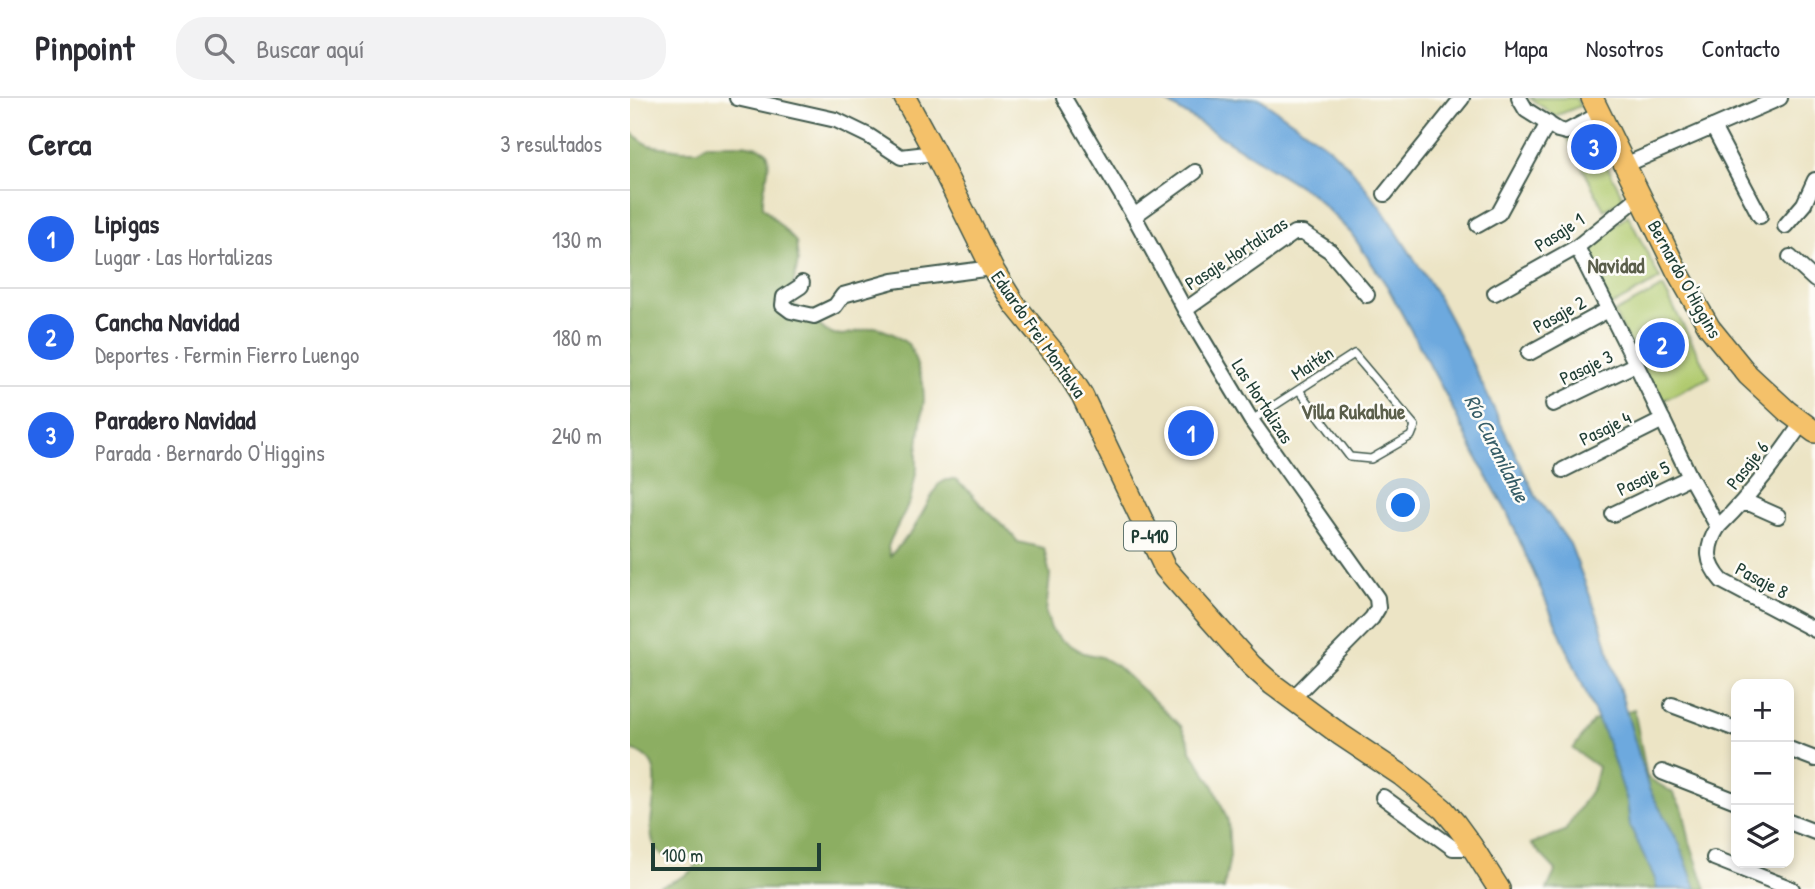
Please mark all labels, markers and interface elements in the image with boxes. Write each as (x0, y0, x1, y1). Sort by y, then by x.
search box (176, 17, 666, 80)
text: Pinpoint (35, 26, 134, 70)
icon: search (200, 29, 238, 67)
text: Buscar aquí (256, 31, 365, 66)
text: Inicio (1420, 32, 1466, 64)
text: Mapa (1504, 32, 1548, 64)
text: Nosotros (1586, 32, 1663, 64)
text: Contacto (1701, 32, 1780, 64)
pin: 3 (1571, 121, 1617, 173)
text: Cerca (28, 124, 91, 164)
text: 3 resultados (500, 128, 602, 159)
text: Lipigas (95, 206, 159, 241)
street label: Pasaje 1 (1529, 206, 1589, 258)
street label: Pasaje Hortalizas (1180, 210, 1292, 296)
street label: Bernardo O'Higgins (1642, 215, 1728, 343)
text: 1 (47, 224, 55, 255)
text: 130 m (552, 224, 602, 255)
text: Lugar · Las Hortalizas (95, 241, 273, 272)
district label: Navidad (1587, 251, 1645, 280)
street label: Eduardo Frei Montalva (985, 265, 1093, 403)
street label: Pasaje 2 (1528, 289, 1590, 339)
text: Cancha Navidad (95, 304, 239, 339)
pin: 2 (1639, 319, 1685, 371)
text: 2 (46, 322, 56, 353)
text: 180 m (552, 322, 602, 353)
text: Deportes · Fermin Fierro Luengo (95, 339, 359, 370)
street label: Maitén (1286, 340, 1338, 386)
street label: Pasaje 3 (1555, 343, 1617, 391)
street label: Las Hortalizas (1226, 354, 1300, 448)
water label: Río Curanilahue (1457, 389, 1537, 508)
district label: Villa Rukalhue (1301, 397, 1406, 426)
text: Paradero Navidad (95, 402, 256, 437)
street label: Pasaje 4 (1575, 404, 1635, 452)
pin: 1 (1168, 407, 1214, 459)
text: 3 (46, 420, 56, 451)
text: 240 m (551, 420, 602, 451)
street label: Pasaje 6 (1720, 435, 1774, 495)
text: Parada · Bernardo O'Higgins (95, 437, 325, 468)
street label: Pasaje 5 (1612, 454, 1674, 502)
your location (1386, 488, 1420, 522)
road number: P-410 (1124, 522, 1176, 550)
street label: Pasaje 8 (1731, 555, 1793, 605)
map controls (1731, 679, 1794, 868)
button: + (1731, 679, 1794, 742)
button: − (1731, 742, 1794, 805)
button: layers (1731, 805, 1794, 868)
scale bar (651, 840, 821, 872)
text: 100 m (662, 842, 703, 868)

